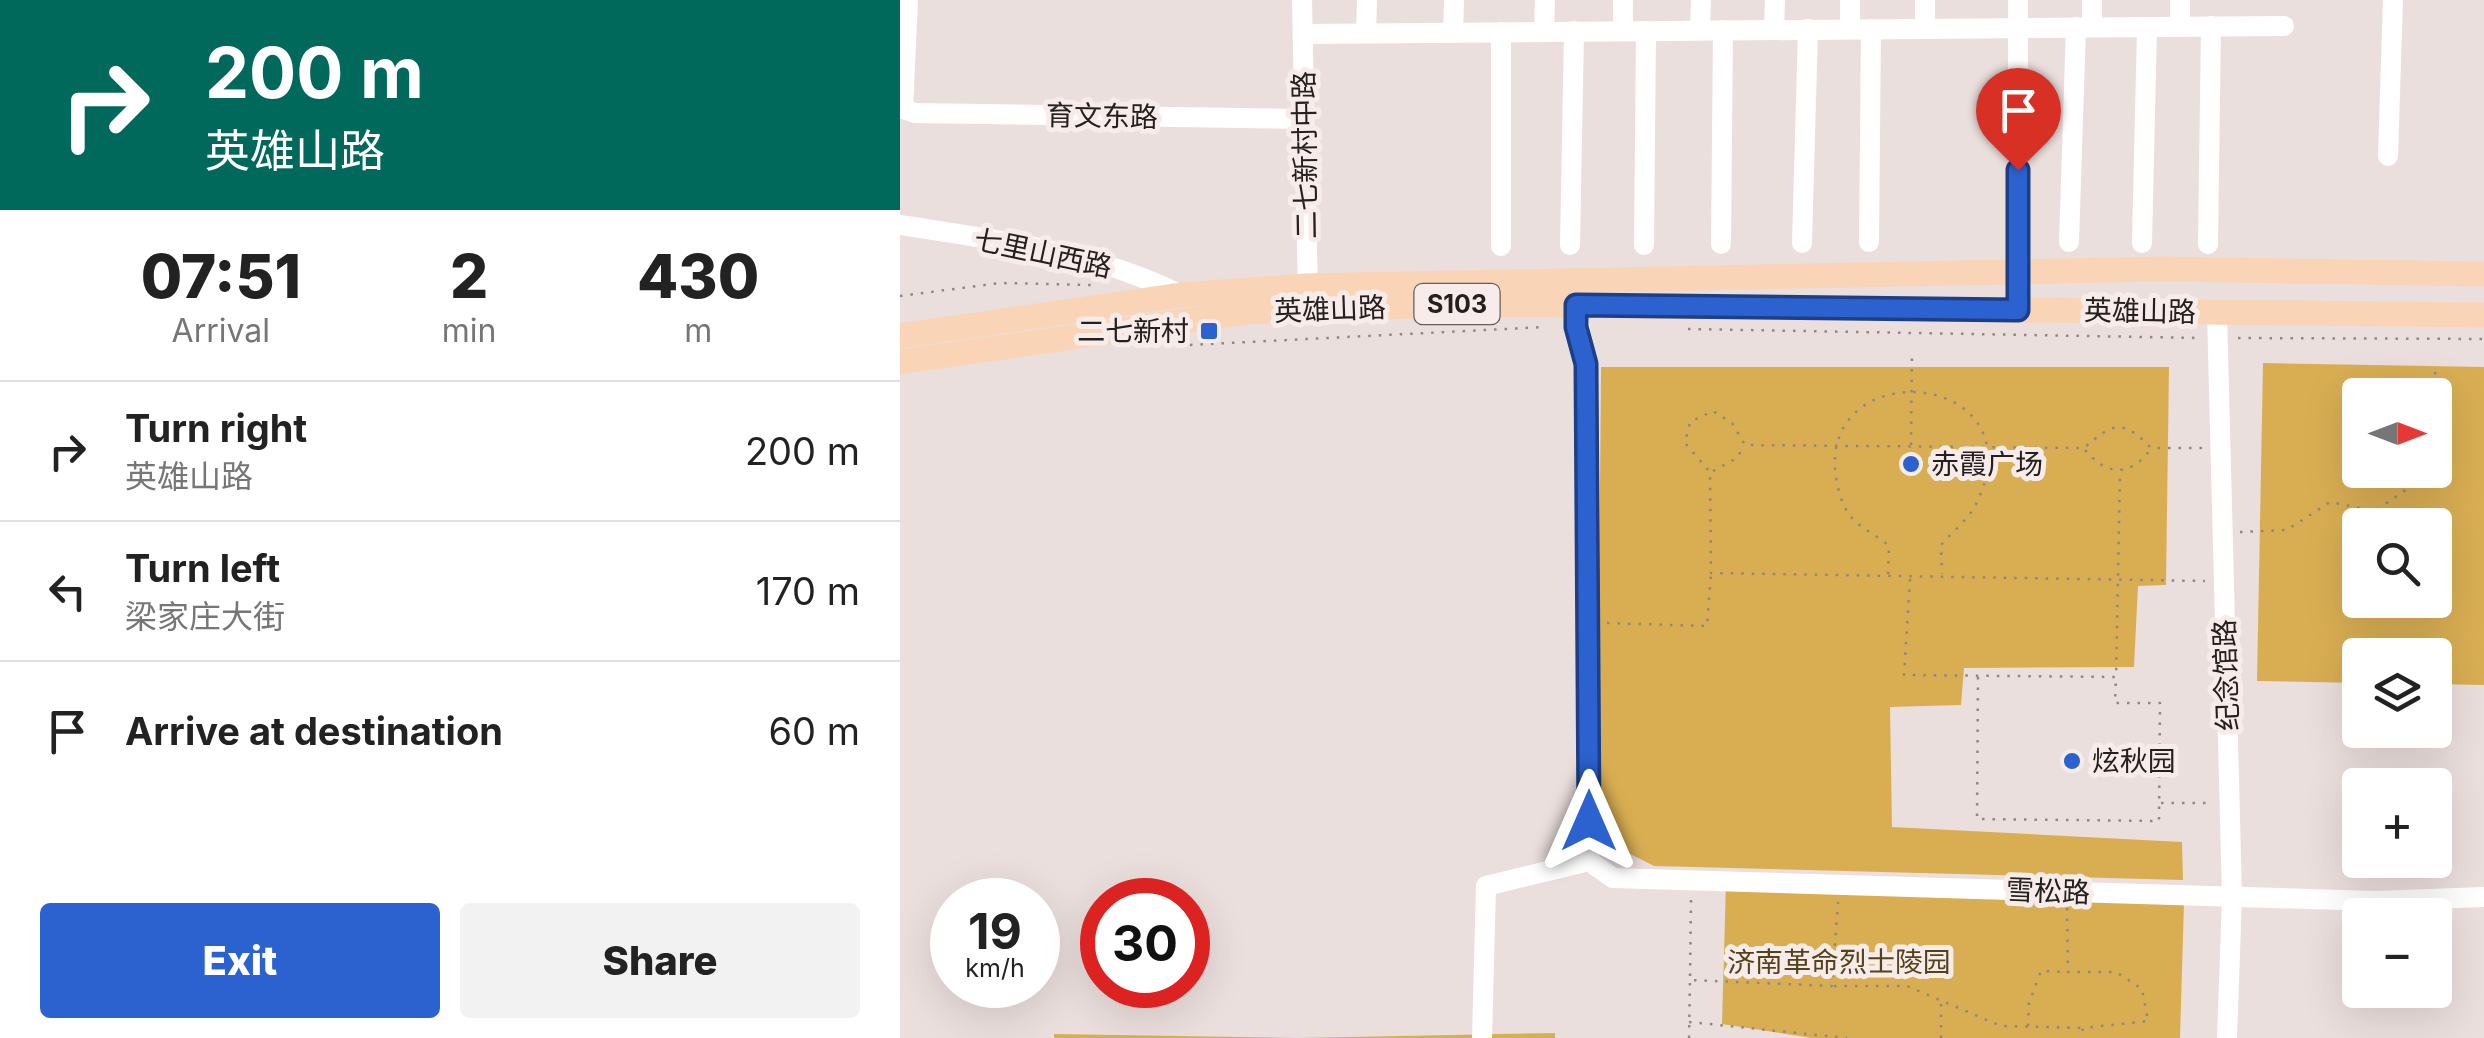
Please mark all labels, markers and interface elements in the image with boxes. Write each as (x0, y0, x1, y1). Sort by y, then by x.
text: 200 m (205, 30, 424, 115)
icon: right (40, 40, 170, 170)
pin (1976, 68, 2061, 171)
street label: 二七新村中路 (1287, 71, 1323, 239)
icon: arrive (1991, 83, 2046, 138)
street label: 育文东路 (1046, 98, 1158, 134)
text: 英雄山路 (205, 123, 385, 178)
street label: 七里山西路 (971, 222, 1115, 284)
text: 07:51 (141, 240, 301, 312)
text: 2 (450, 240, 488, 312)
text: 430 (637, 240, 759, 312)
road number: S103 (1414, 284, 1500, 324)
street label: 英雄山路 (1273, 290, 1387, 328)
street label: 英雄山路 (2084, 293, 2196, 329)
text: Arrival (172, 311, 270, 350)
text: min (442, 311, 496, 350)
text: m (684, 311, 712, 350)
place label: 二七新村 (1077, 314, 1189, 348)
marker: 二七新村 (1198, 320, 1220, 342)
north arrow (2342, 378, 2452, 488)
map controls (2342, 378, 2452, 1008)
text: Turn right (125, 405, 307, 451)
icon: right (40, 424, 95, 479)
text: 200 m (745, 428, 860, 474)
place label: 赤霞广场 (1931, 447, 2043, 481)
marker: 赤霞广场 (1900, 453, 1922, 475)
text: 英雄山路 (125, 457, 253, 496)
button: search (2342, 508, 2452, 618)
text: Turn left (125, 545, 280, 591)
icon: left (40, 564, 95, 619)
text: 170 m (756, 568, 860, 614)
text: 梁家庄大街 (125, 597, 285, 636)
street label: 纪念馆路 (2207, 618, 2245, 732)
button: layers (2342, 638, 2452, 748)
icon: arrive (40, 704, 95, 759)
text: Arrive at destination (125, 708, 503, 754)
text: 60 m (768, 708, 860, 754)
place label: 炫秋园 (2092, 744, 2176, 778)
marker: 炫秋园 (2061, 750, 2083, 772)
button: + (2342, 768, 2452, 878)
position arrow (1537, 769, 1641, 873)
street label: 雪松路 (2005, 873, 2091, 909)
speed limit sign: 30 (1080, 878, 1210, 1008)
button: − (2342, 898, 2452, 1008)
text: 19 (968, 901, 1022, 961)
button: Exit (40, 903, 440, 1018)
button: Share (460, 903, 860, 1018)
park label: 济南革命烈士陵园 (1727, 945, 1951, 979)
text: km/h (965, 953, 1025, 983)

